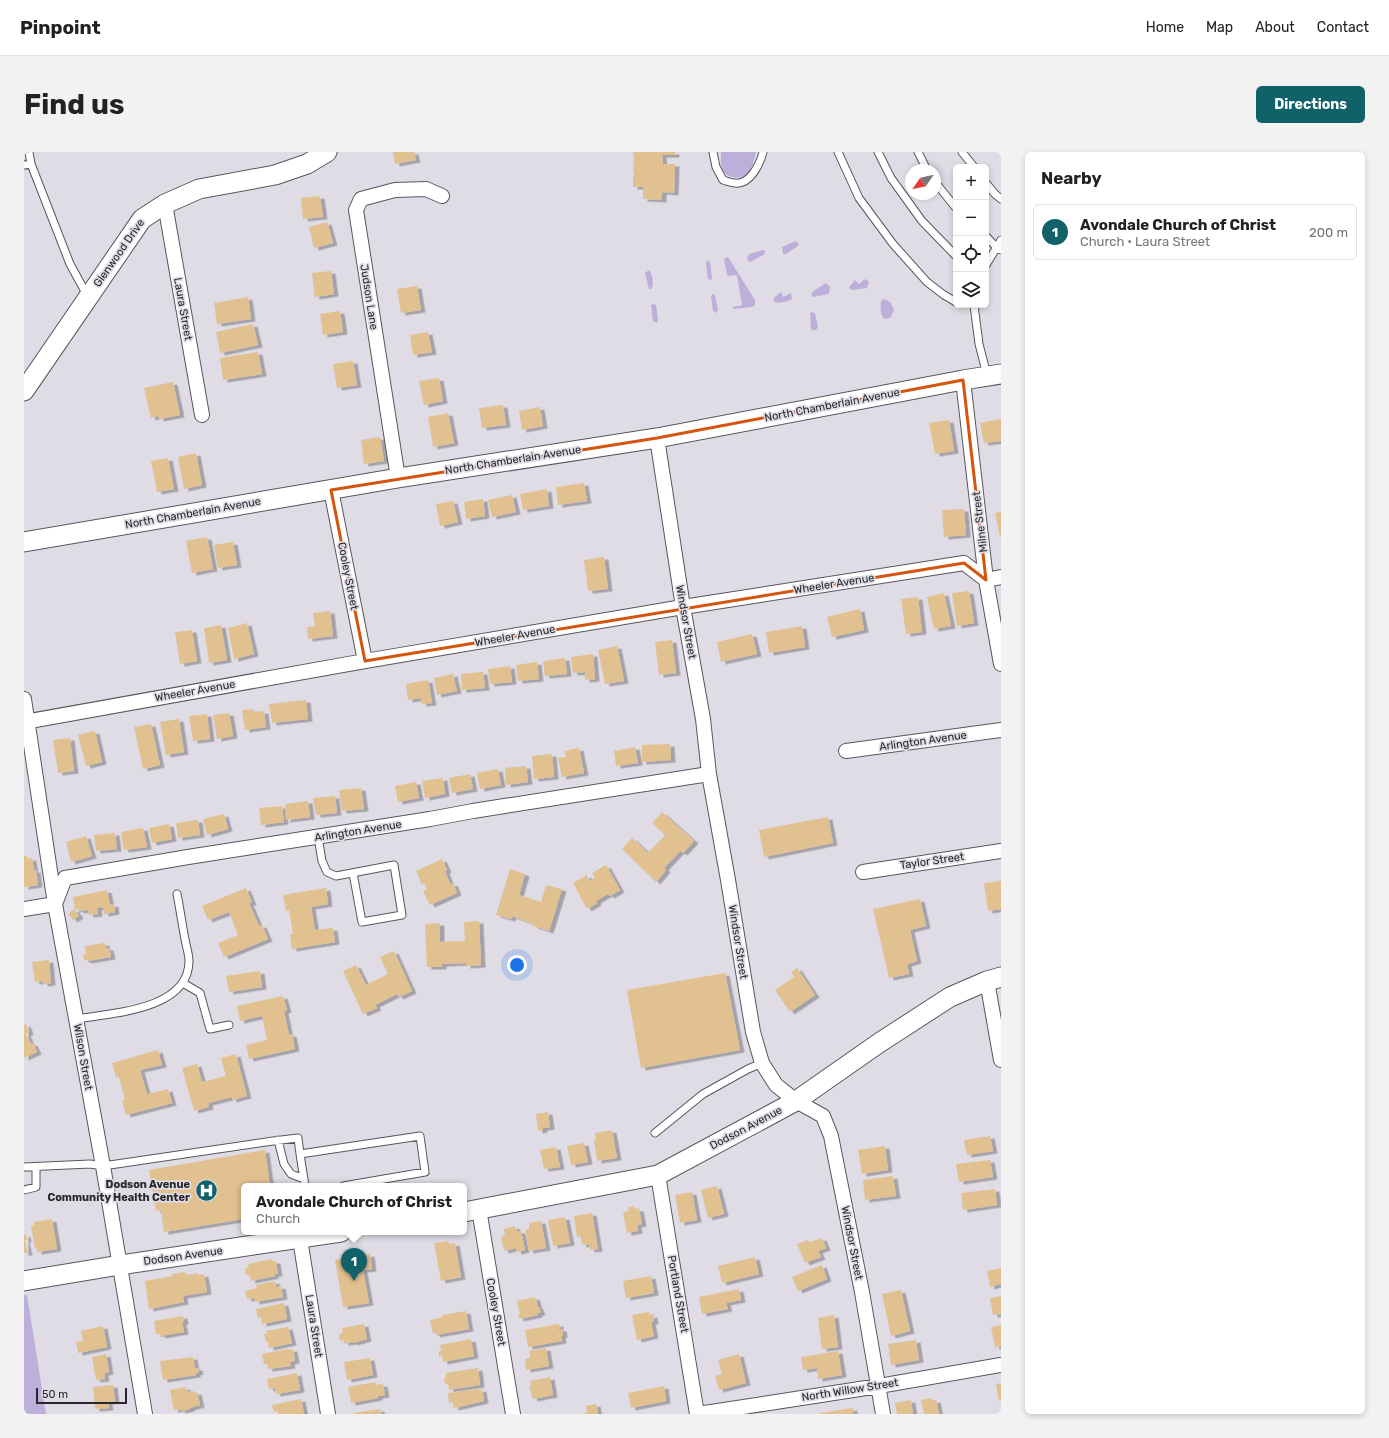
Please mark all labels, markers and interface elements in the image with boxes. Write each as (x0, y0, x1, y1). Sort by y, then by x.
text: Pinpoint (20, 16, 101, 39)
text: Home (1146, 19, 1184, 36)
text: Map (1206, 19, 1233, 36)
text: About (1255, 19, 1295, 36)
text: Contact (1317, 19, 1369, 36)
button: Directions (1256, 86, 1365, 123)
text: Find us (24, 88, 124, 121)
north arrow (905, 164, 941, 200)
map controls (953, 164, 989, 308)
button: + (953, 164, 989, 200)
text: Nearby (1041, 168, 1102, 188)
button: − (953, 200, 989, 236)
text: Avondale Church of Christ (1080, 216, 1276, 234)
street label: Glenwood Drive (91, 217, 147, 289)
text: 1 (1052, 225, 1058, 240)
text: 200 m (1309, 225, 1348, 240)
text: Church · Laura Street (1080, 234, 1210, 249)
button: locate (953, 236, 989, 272)
street label: Judson Lane (357, 263, 381, 331)
button: layers (953, 272, 989, 308)
street label: Laura Street (171, 277, 195, 342)
street label: North Chamberlain Avenue (763, 385, 901, 425)
street label: North Chamberlain Avenue (444, 443, 582, 477)
street label: Milne Street (970, 490, 990, 553)
street label: North Chamberlain Avenue (124, 495, 262, 531)
street label: Cooley Street (335, 541, 361, 612)
street label: Wheeler Avenue (793, 571, 875, 597)
street label: Windsor Street (673, 584, 699, 661)
street label: Wheeler Avenue (474, 623, 556, 649)
street label: Wheeler Avenue (154, 678, 236, 704)
street label: Arlington Avenue (878, 728, 968, 754)
street label: Arlington Avenue (313, 818, 403, 844)
street label: Taylor Street (899, 850, 966, 872)
street label: Windsor Street (726, 904, 750, 981)
your location (507, 955, 527, 975)
street label: Wilson Street (71, 1023, 95, 1092)
street label: Dodson Avenue (708, 1103, 784, 1153)
hospital icon: Dodson Avenue Community Health Center (193, 1177, 219, 1203)
place label: Dodson Avenue Community Health Center (47, 1178, 190, 1204)
popup (241, 1183, 467, 1235)
text: Avondale Church of Christ (256, 1193, 452, 1211)
street label: Windsor Street (838, 1205, 866, 1282)
text: Church (256, 1211, 300, 1226)
street label: Dodson Avenue (143, 1244, 223, 1268)
pin: 1 (341, 1248, 367, 1281)
street label: Portland Street (665, 1254, 691, 1334)
street label: Cooley Street (484, 1277, 508, 1348)
street label: Laura Street (303, 1294, 325, 1359)
street label: North Willow Street (801, 1376, 900, 1404)
scale bar (36, 1386, 127, 1405)
text: 50 m (42, 1388, 68, 1401)

